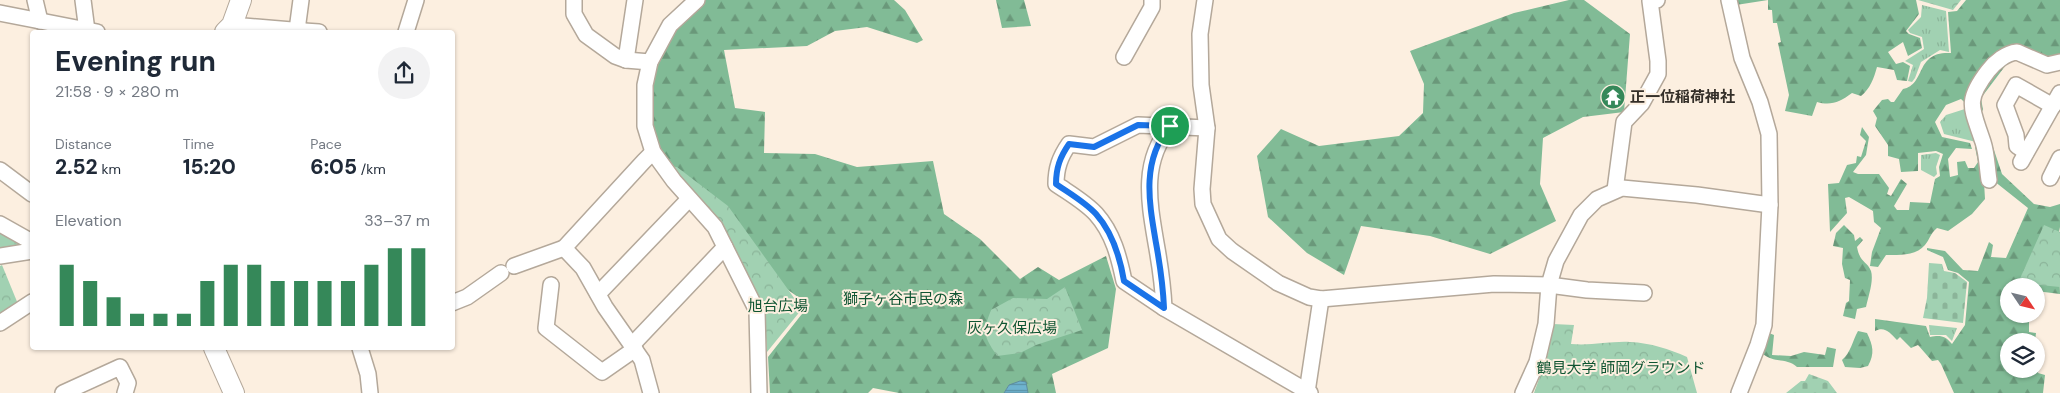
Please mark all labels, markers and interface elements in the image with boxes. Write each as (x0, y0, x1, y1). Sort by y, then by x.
text: Evening run (55, 43, 216, 80)
button: share (378, 47, 430, 99)
text: 21:58 · 9 × 280 m (55, 81, 179, 102)
temple icon: 正一位稲荷神社 (1600, 84, 1626, 110)
place label: 正一位稲荷神社 (1630, 87, 1735, 107)
pin (1149, 105, 1191, 147)
icon: arrive (1156, 112, 1184, 140)
text: Distance (55, 135, 112, 153)
text: Time (183, 135, 214, 153)
text: Pace (310, 135, 342, 153)
text: 2.52 (55, 153, 98, 181)
text: 15:20 (183, 153, 236, 181)
text: 6:05 (310, 153, 357, 181)
text: km (98, 160, 121, 178)
text: /km (357, 160, 386, 178)
text: Elevation (55, 210, 122, 231)
text: 33–37 m (364, 210, 430, 231)
north arrow (2000, 278, 2045, 322)
map controls (2000, 278, 2045, 378)
park label: 獅子ヶ谷市民の森 (843, 289, 963, 309)
park label: 旭台広場 (748, 296, 808, 316)
park label: 灰ヶ久保広場 (967, 318, 1057, 338)
button: layers (2000, 333, 2045, 378)
park label: 鶴見大学 師岡グラウンド (1537, 358, 1706, 378)

